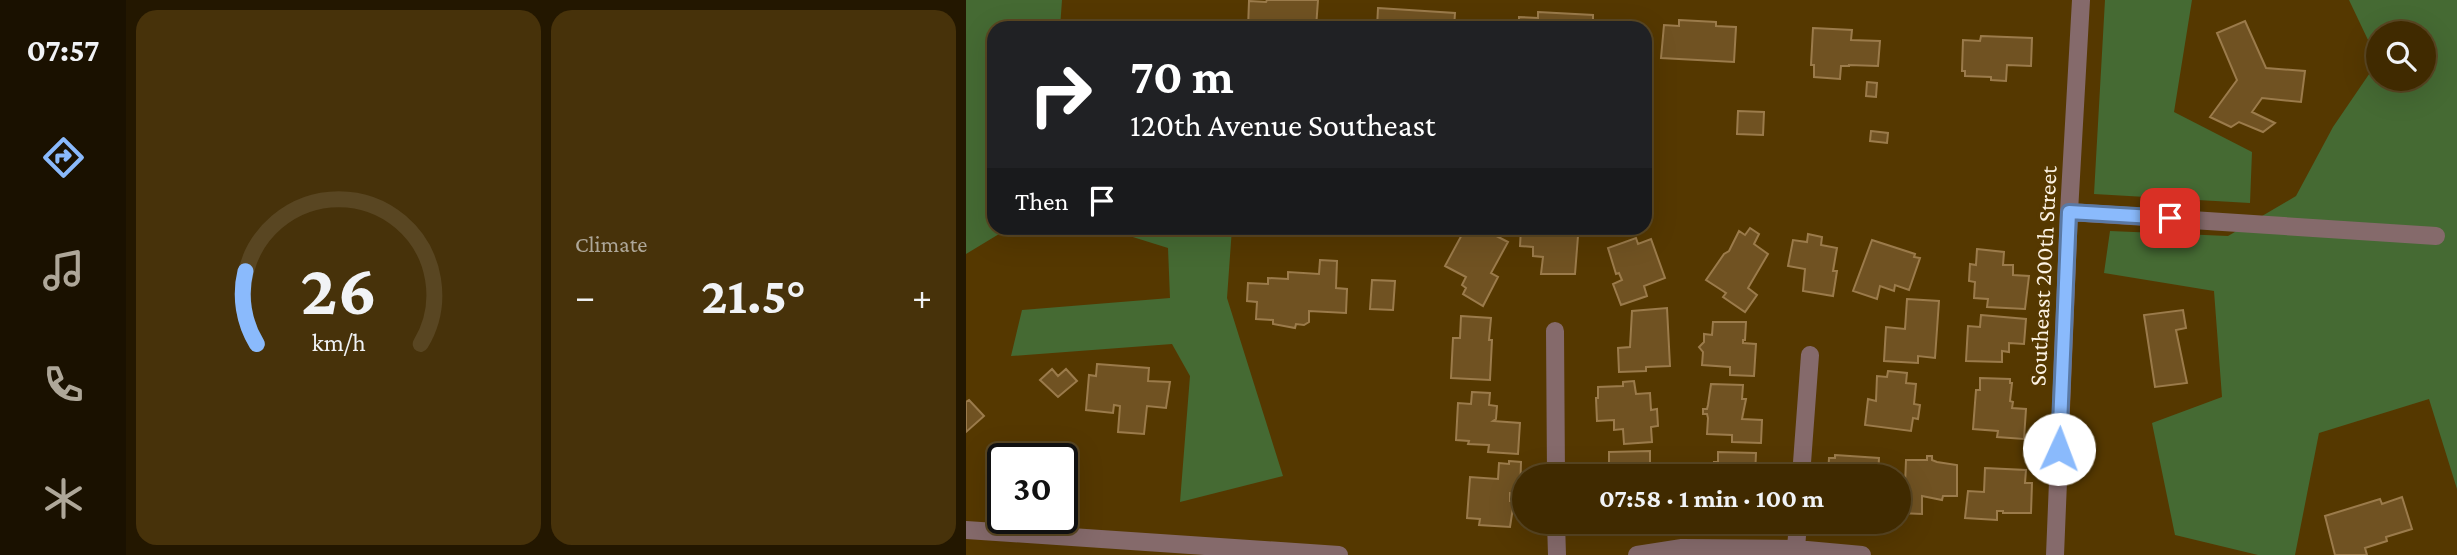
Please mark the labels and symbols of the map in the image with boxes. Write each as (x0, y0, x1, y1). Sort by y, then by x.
street label: Southeast 200th Street (2023, 164, 2062, 387)
pin (2140, 188, 2200, 248)
position arrow (2022, 412, 2096, 486)
speed limit sign: 30 (987, 443, 1078, 534)

